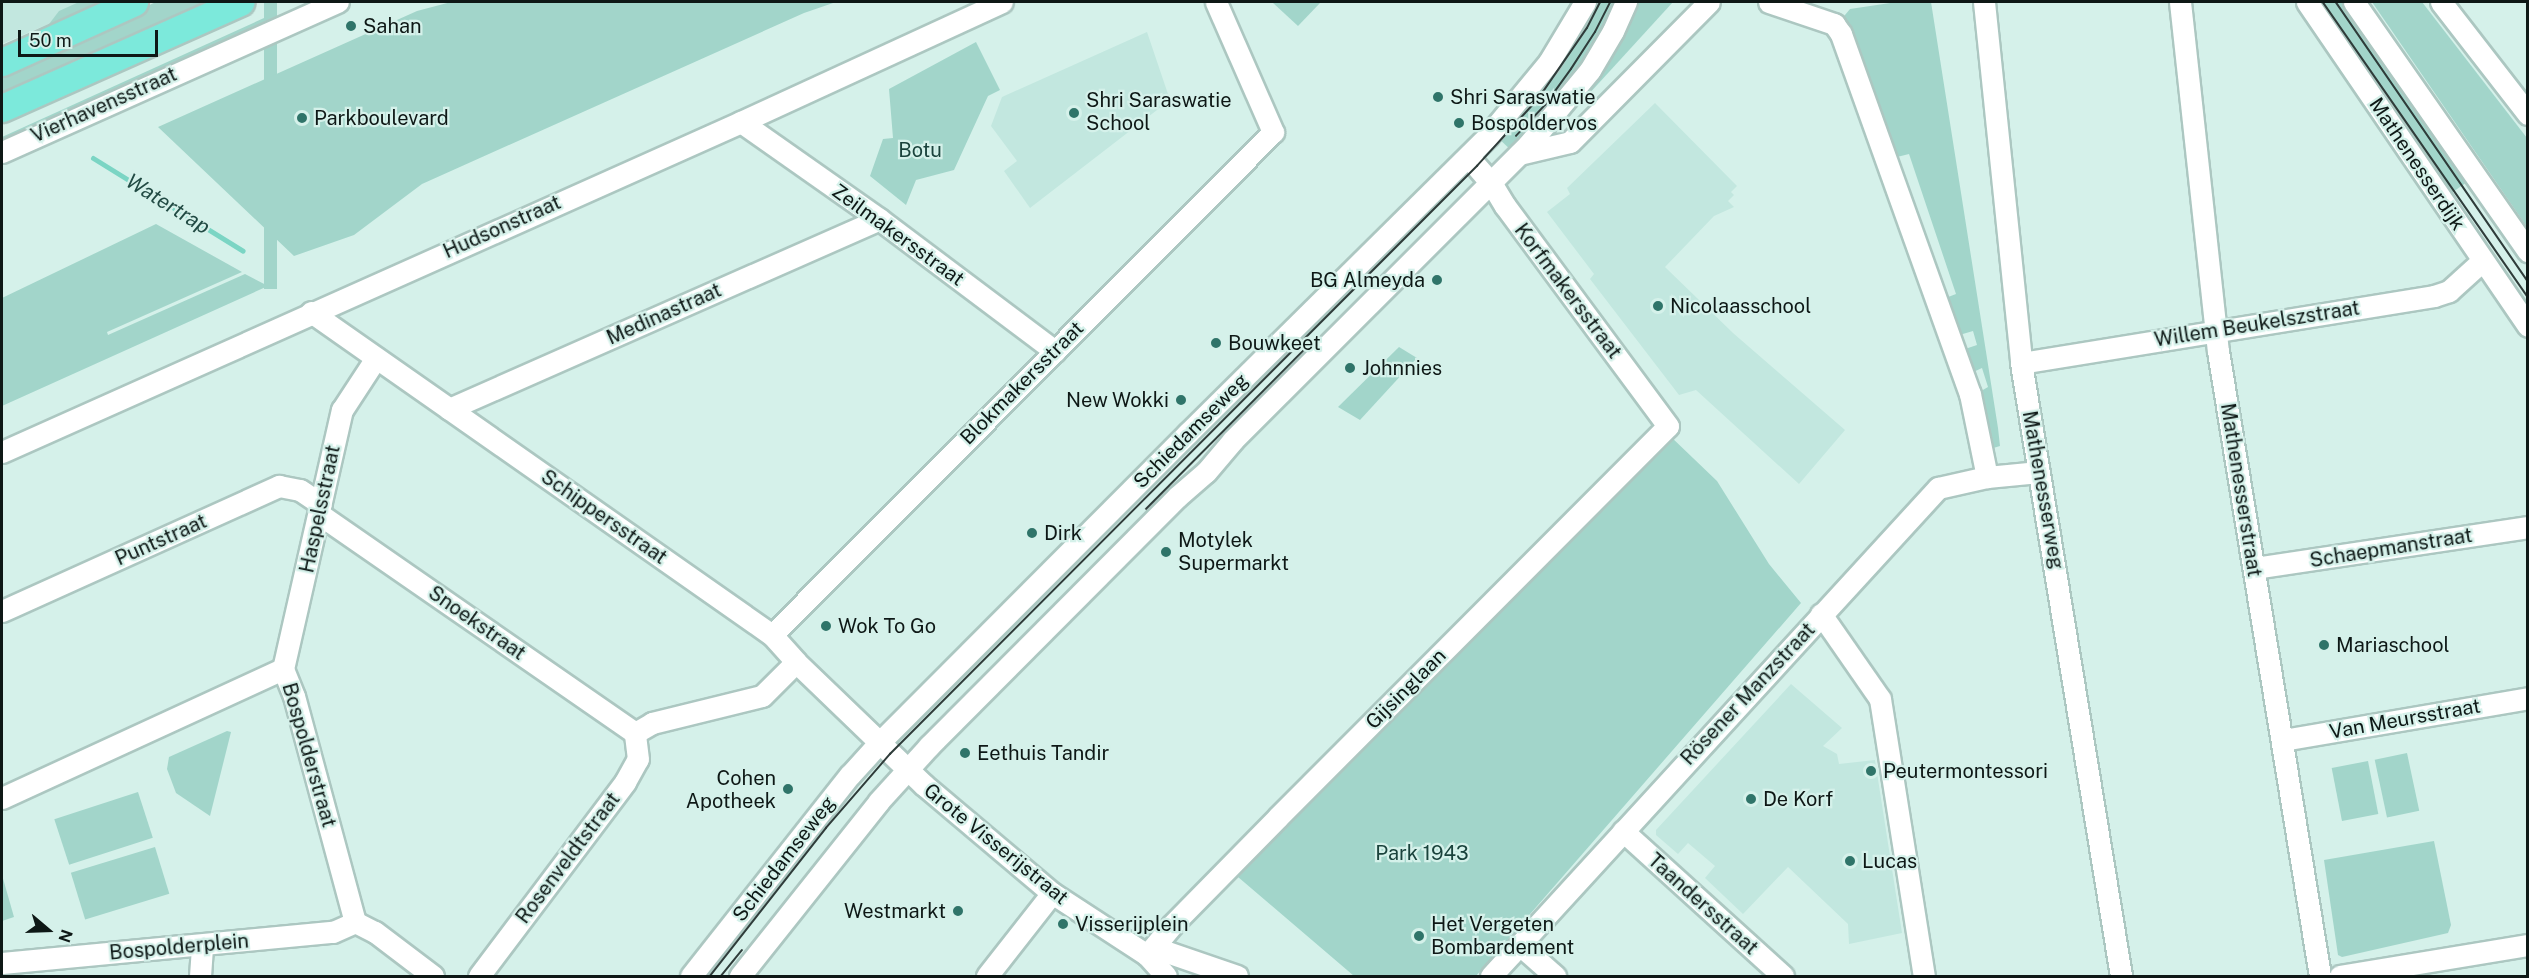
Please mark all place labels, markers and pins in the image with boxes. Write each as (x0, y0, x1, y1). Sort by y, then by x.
place label: Sahan (363, 14, 421, 38)
marker: Sahan (344, 19, 358, 33)
place label: Shri Saraswatie (1450, 85, 1596, 109)
place label: Shri Saraswatie School (1086, 89, 1232, 136)
marker: Shri Saraswatie (1431, 90, 1445, 104)
place label: Parkboulevard (314, 106, 449, 130)
marker: Shri Saraswatie School (1067, 106, 1081, 120)
marker: Parkboulevard (295, 111, 309, 125)
place label: Bospoldervos (1471, 111, 1597, 135)
marker: Bospoldervos (1452, 116, 1466, 130)
place label: BG Almeyda (1310, 268, 1425, 292)
marker: BG Almeyda (1430, 273, 1444, 287)
place label: Nicolaasschool (1670, 294, 1811, 318)
marker: Nicolaasschool (1651, 299, 1665, 313)
place label: Bouwkeet (1228, 331, 1321, 355)
marker: Bouwkeet (1209, 336, 1223, 350)
place label: Johnnies (1362, 356, 1442, 380)
marker: Johnnies (1343, 361, 1357, 375)
place label: New Wokki (1066, 388, 1169, 412)
marker: New Wokki (1174, 393, 1188, 407)
place label: Dirk (1044, 521, 1082, 545)
marker: Dirk (1025, 526, 1039, 540)
place label: Motylek Supermarkt (1178, 528, 1289, 575)
marker: Motylek Supermarkt (1159, 545, 1173, 559)
place label: Wok To Go (838, 614, 936, 638)
marker: Wok To Go (819, 619, 833, 633)
place label: Mariaschool (2336, 633, 2450, 657)
marker: Mariaschool (2317, 638, 2331, 652)
place label: Eethuis Tandir (977, 741, 1109, 765)
marker: Eethuis Tandir (958, 746, 972, 760)
place label: Peutermontessori (1883, 759, 2048, 783)
marker: Peutermontessori (1864, 764, 1878, 778)
place label: Cohen Apotheek (686, 766, 776, 813)
marker: Cohen Apotheek (781, 782, 795, 796)
place label: De Korf (1763, 787, 1833, 811)
marker: De Korf (1744, 792, 1758, 806)
place label: Lucas (1862, 849, 1917, 873)
marker: Lucas (1843, 854, 1857, 868)
place label: Westmarkt (844, 899, 946, 923)
marker: Westmarkt (951, 904, 965, 918)
place label: Visserijplein (1075, 912, 1189, 936)
place label: Het Vergeten Bombardement (1431, 912, 1574, 959)
marker: Visserijplein (1056, 917, 1070, 931)
marker: Het Vergeten Bombardement (1412, 929, 1426, 943)

